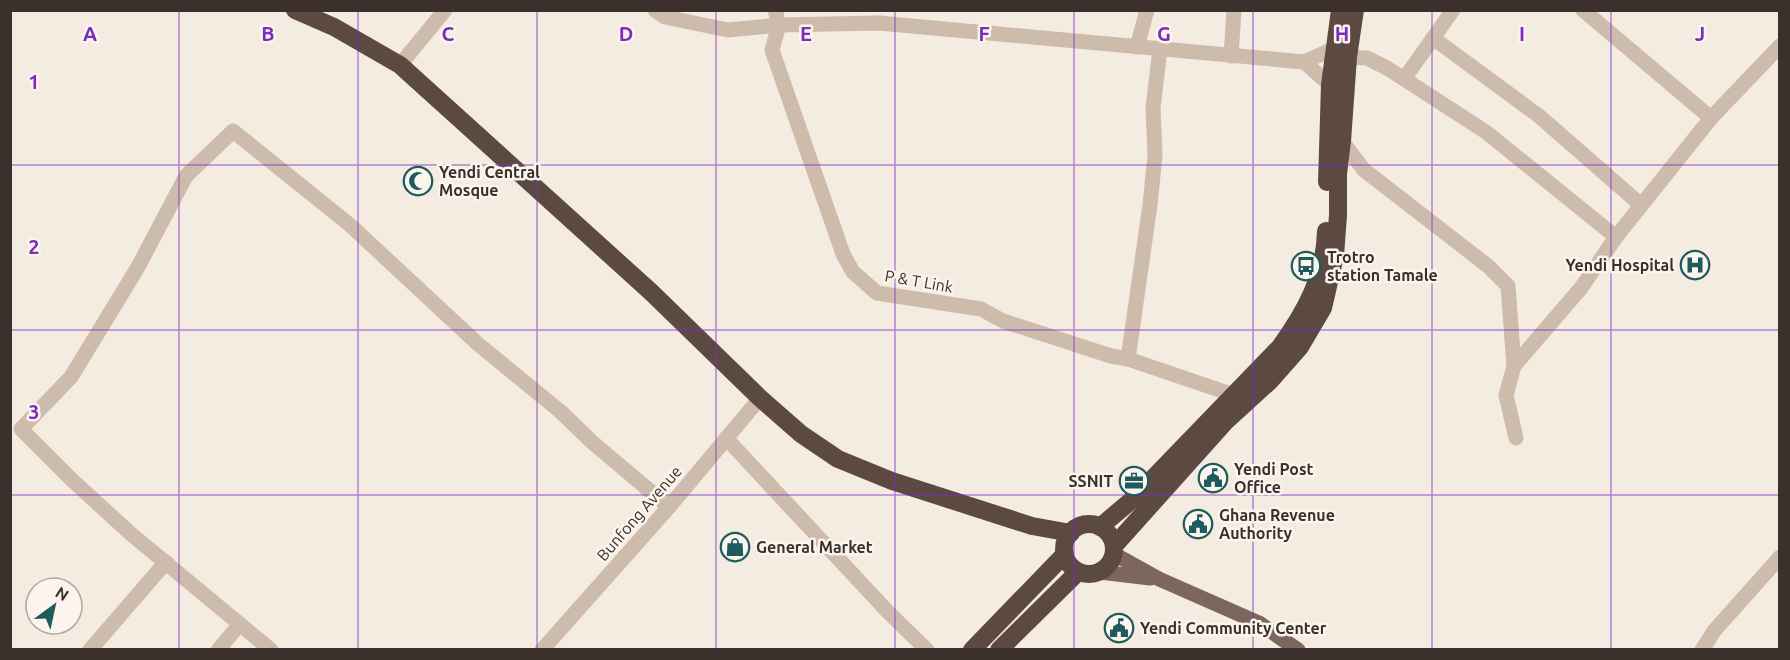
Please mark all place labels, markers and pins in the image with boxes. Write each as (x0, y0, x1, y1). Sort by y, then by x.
place label: Yendi Central Mosque (439, 163, 540, 199)
mosque icon: Yendi Central Mosque (402, 165, 434, 197)
place label: Trotro station Tamale (1327, 248, 1438, 284)
hospital icon: Yendi Hospital (1679, 249, 1711, 281)
bus stop icon: Trotro station Tamale (1290, 250, 1322, 282)
place label: Yendi Hospital (1566, 256, 1674, 274)
place label: Yendi Post Office (1234, 460, 1314, 496)
public building icon: Yendi Post Office (1197, 462, 1229, 494)
office icon: SSNIT (1118, 465, 1150, 497)
place label: SSNIT (1068, 472, 1113, 490)
place label: Ghana Revenue Authority (1219, 506, 1335, 542)
public building icon: Ghana Revenue Authority (1182, 508, 1214, 540)
shop icon: General Market (719, 531, 751, 563)
place label: General Market (756, 538, 873, 556)
public building icon: Yendi Community Center (1103, 612, 1135, 644)
place label: Yendi Community Center (1140, 619, 1327, 637)

